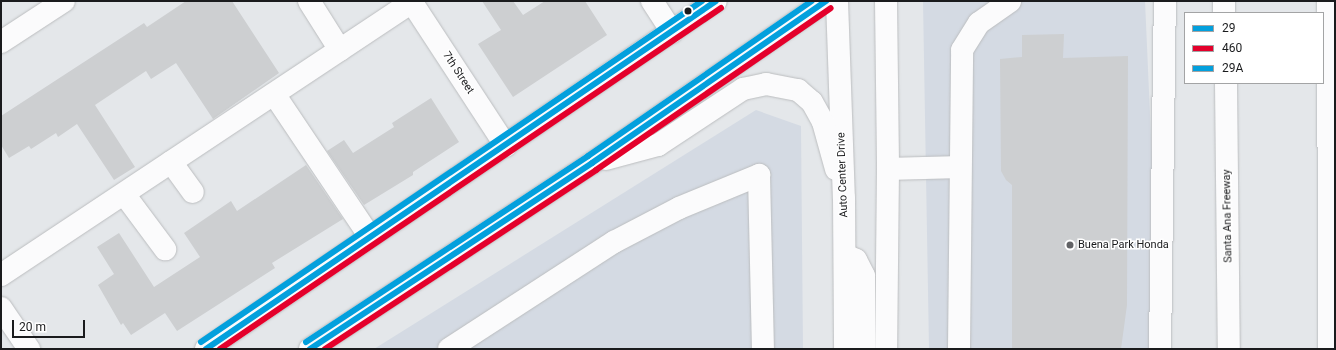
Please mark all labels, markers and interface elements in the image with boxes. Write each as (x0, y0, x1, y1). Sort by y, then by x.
unlabelled marker (683, 6, 693, 16)
legend (1184, 12, 1324, 84)
text: 29 (1222, 21, 1236, 35)
text: 460 (1222, 41, 1242, 55)
street label: 7th Street (440, 49, 476, 97)
text: 29A (1222, 61, 1243, 75)
street label: Auto Center Drive (835, 132, 851, 218)
street label: Santa Ana Freeway (1221, 169, 1235, 263)
place label: Buena Park Honda (1078, 238, 1169, 252)
marker: Buena Park Honda (1065, 240, 1075, 250)
scale bar (14, 312, 87, 338)
text: 20 m (19, 320, 46, 334)

